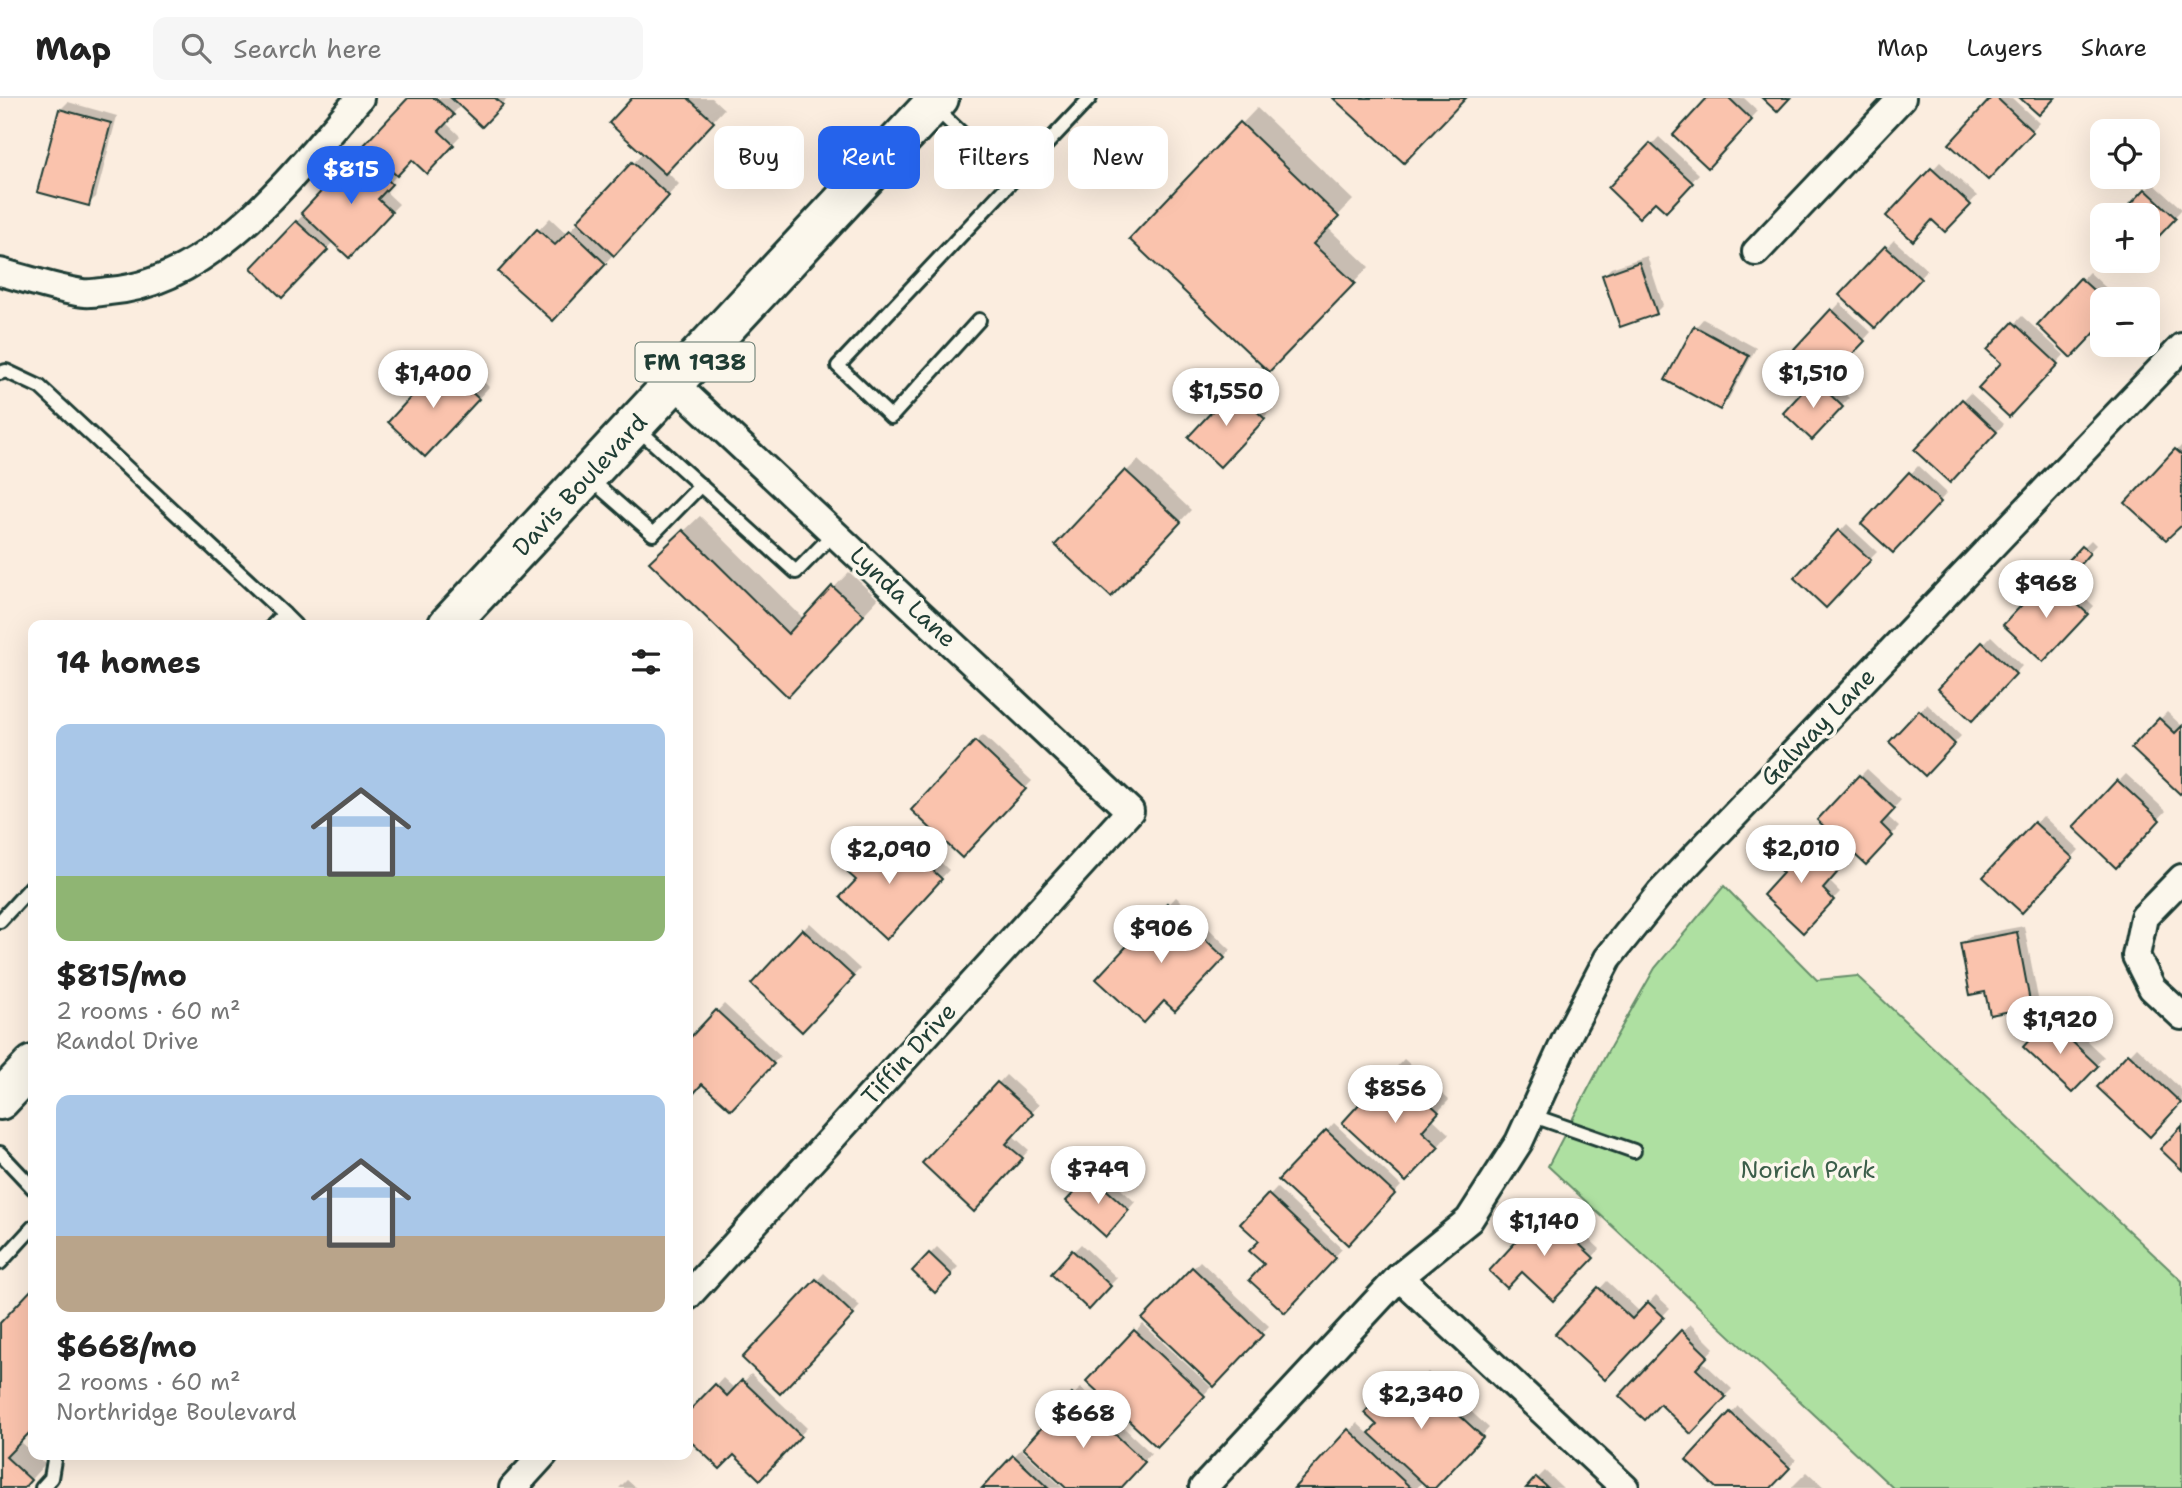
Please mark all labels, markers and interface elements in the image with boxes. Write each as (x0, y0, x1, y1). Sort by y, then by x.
search box (153, 17, 643, 80)
text: Map (35, 26, 111, 71)
icon: search (177, 29, 215, 67)
text: Search here (233, 31, 382, 66)
text: Map (1877, 32, 1928, 64)
text: Layers (1966, 32, 2043, 64)
text: Share (2081, 32, 2147, 64)
map controls (2090, 119, 2160, 357)
button: locate (2090, 119, 2160, 189)
chip: Buy (714, 126, 804, 189)
chip: Rent (818, 126, 920, 189)
chip: Filters (934, 126, 1054, 189)
chip: New (1068, 126, 1168, 189)
pin: $815 (310, 146, 392, 206)
text: $815 (323, 154, 379, 184)
button: + (2090, 203, 2160, 273)
button: − (2090, 287, 2160, 357)
road number: FM 1938 (636, 342, 754, 382)
pin: $1,400 (376, 350, 490, 410)
pin: $1,510 (1756, 350, 1870, 410)
text: $1,400 (394, 358, 472, 388)
text: $1,510 (1778, 358, 1848, 388)
pin: $1,550 (1169, 368, 1283, 428)
text: $1,550 (1188, 376, 1264, 406)
street label: Davis Boulevard (506, 407, 654, 563)
street label: Lynda Lane (843, 539, 963, 655)
pin: $968 (2005, 560, 2087, 620)
text: $968 (2015, 568, 2077, 598)
text: 14 homes (56, 642, 201, 683)
icon: filters (627, 643, 665, 681)
street label: Galway Lane (1753, 661, 1883, 793)
icon: home (298, 769, 424, 895)
pin: $2,090 (832, 826, 946, 886)
pin: $2,010 (1744, 826, 1858, 885)
text: $2,010 (1762, 833, 1840, 863)
text: $2,090 (847, 834, 931, 864)
pin: $906 (1120, 906, 1202, 965)
text: $906 (1129, 913, 1193, 943)
text: $815/mo (56, 955, 187, 996)
text: 2 rooms · 60 m² (56, 996, 241, 1026)
street label: Tiffin Drive (854, 996, 964, 1112)
pin: $1,920 (2003, 996, 2117, 1056)
text: $1,920 (2022, 1004, 2098, 1034)
text: Randol Drive (56, 1026, 199, 1056)
pin: $856 (1354, 1066, 1436, 1125)
text: $856 (1364, 1073, 1426, 1103)
icon: home (298, 1140, 424, 1266)
pin: $749 (1057, 1146, 1139, 1206)
text: $749 (1067, 1154, 1129, 1184)
park label: Norich Park (1740, 1154, 1876, 1186)
pin: $1,140 (1487, 1198, 1601, 1258)
text: $1,140 (1509, 1206, 1579, 1236)
text: $668/mo (56, 1326, 197, 1367)
text: 2 rooms · 60 m² (56, 1367, 241, 1397)
pin: $2,340 (1364, 1372, 1478, 1431)
text: $2,340 (1378, 1379, 1464, 1409)
pin: $668 (1042, 1390, 1124, 1450)
text: Northridge Boulevard (56, 1397, 297, 1427)
text: $668 (1051, 1398, 1115, 1428)

